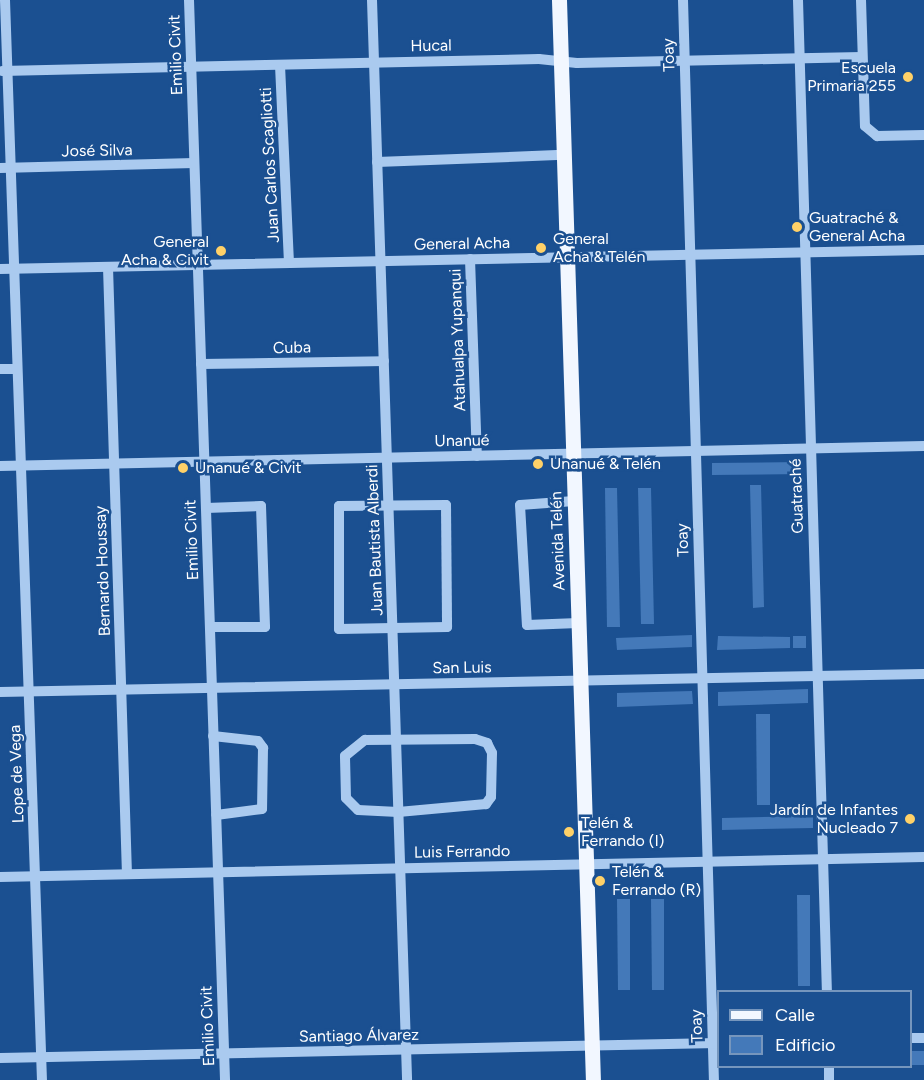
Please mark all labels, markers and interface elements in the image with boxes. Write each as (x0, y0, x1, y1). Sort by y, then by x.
street label: Emilio Civit (165, 14, 187, 96)
street label: Hucal (410, 36, 452, 56)
street label: Toay (659, 38, 679, 72)
place label: Escuela Primaria 255 (807, 58, 896, 96)
marker: Escuela Primaria 255 (901, 70, 915, 84)
street label: Juan Carlos Scagliotti (256, 87, 284, 243)
street label: José Silva (61, 141, 133, 161)
place label: Guatraché & General Acha (809, 208, 905, 246)
marker: Guatraché & General Acha (790, 220, 804, 234)
place label: General Acha & Telén (553, 229, 645, 267)
place label: General Acha & Civit (121, 232, 209, 270)
street label: General Acha (414, 234, 510, 254)
marker: General Acha & Telén (534, 241, 548, 255)
marker: General Acha & Civit (214, 244, 228, 258)
street label: Atahualpa Yupanqui (446, 268, 470, 412)
street label: Cuba (273, 338, 311, 358)
street label: Unanué (434, 431, 490, 451)
place label: Unanué & Telén (550, 454, 661, 474)
marker: Unanué & Telén (531, 457, 545, 471)
place label: Unanué & Civit (195, 458, 302, 478)
street label: Guatraché (786, 458, 808, 534)
marker: Unanué & Civit (176, 461, 190, 475)
street label: Juan Bautista Alberdi (363, 464, 387, 616)
street label: Avenida Telén (547, 491, 569, 591)
street label: Emilio Civit (181, 499, 203, 581)
street label: Bernardo Houssay (91, 505, 115, 637)
street label: Toay (673, 523, 693, 557)
street label: San Luis (432, 658, 492, 678)
street label: Lope de Vega (6, 724, 28, 824)
place label: Jardín de Infantes Nucleado 7 (770, 800, 898, 838)
marker: Jardín de Infantes Nucleado 7 (903, 812, 917, 826)
place label: Telén & Ferrando (I) (581, 813, 664, 851)
marker: Telén & Ferrando (I) (562, 825, 576, 839)
street label: Luis Ferrando (414, 842, 510, 862)
place label: Telén & Ferrando (R) (612, 862, 701, 900)
marker: Telén & Ferrando (R) (593, 874, 607, 888)
street label: Emilio Civit (197, 985, 219, 1067)
legend (717, 990, 912, 1068)
text: Calle (775, 1004, 815, 1026)
street label: Toay (687, 1009, 707, 1043)
street label: Santiago Álvarez (299, 1025, 419, 1047)
text: Edificio (775, 1034, 836, 1056)

